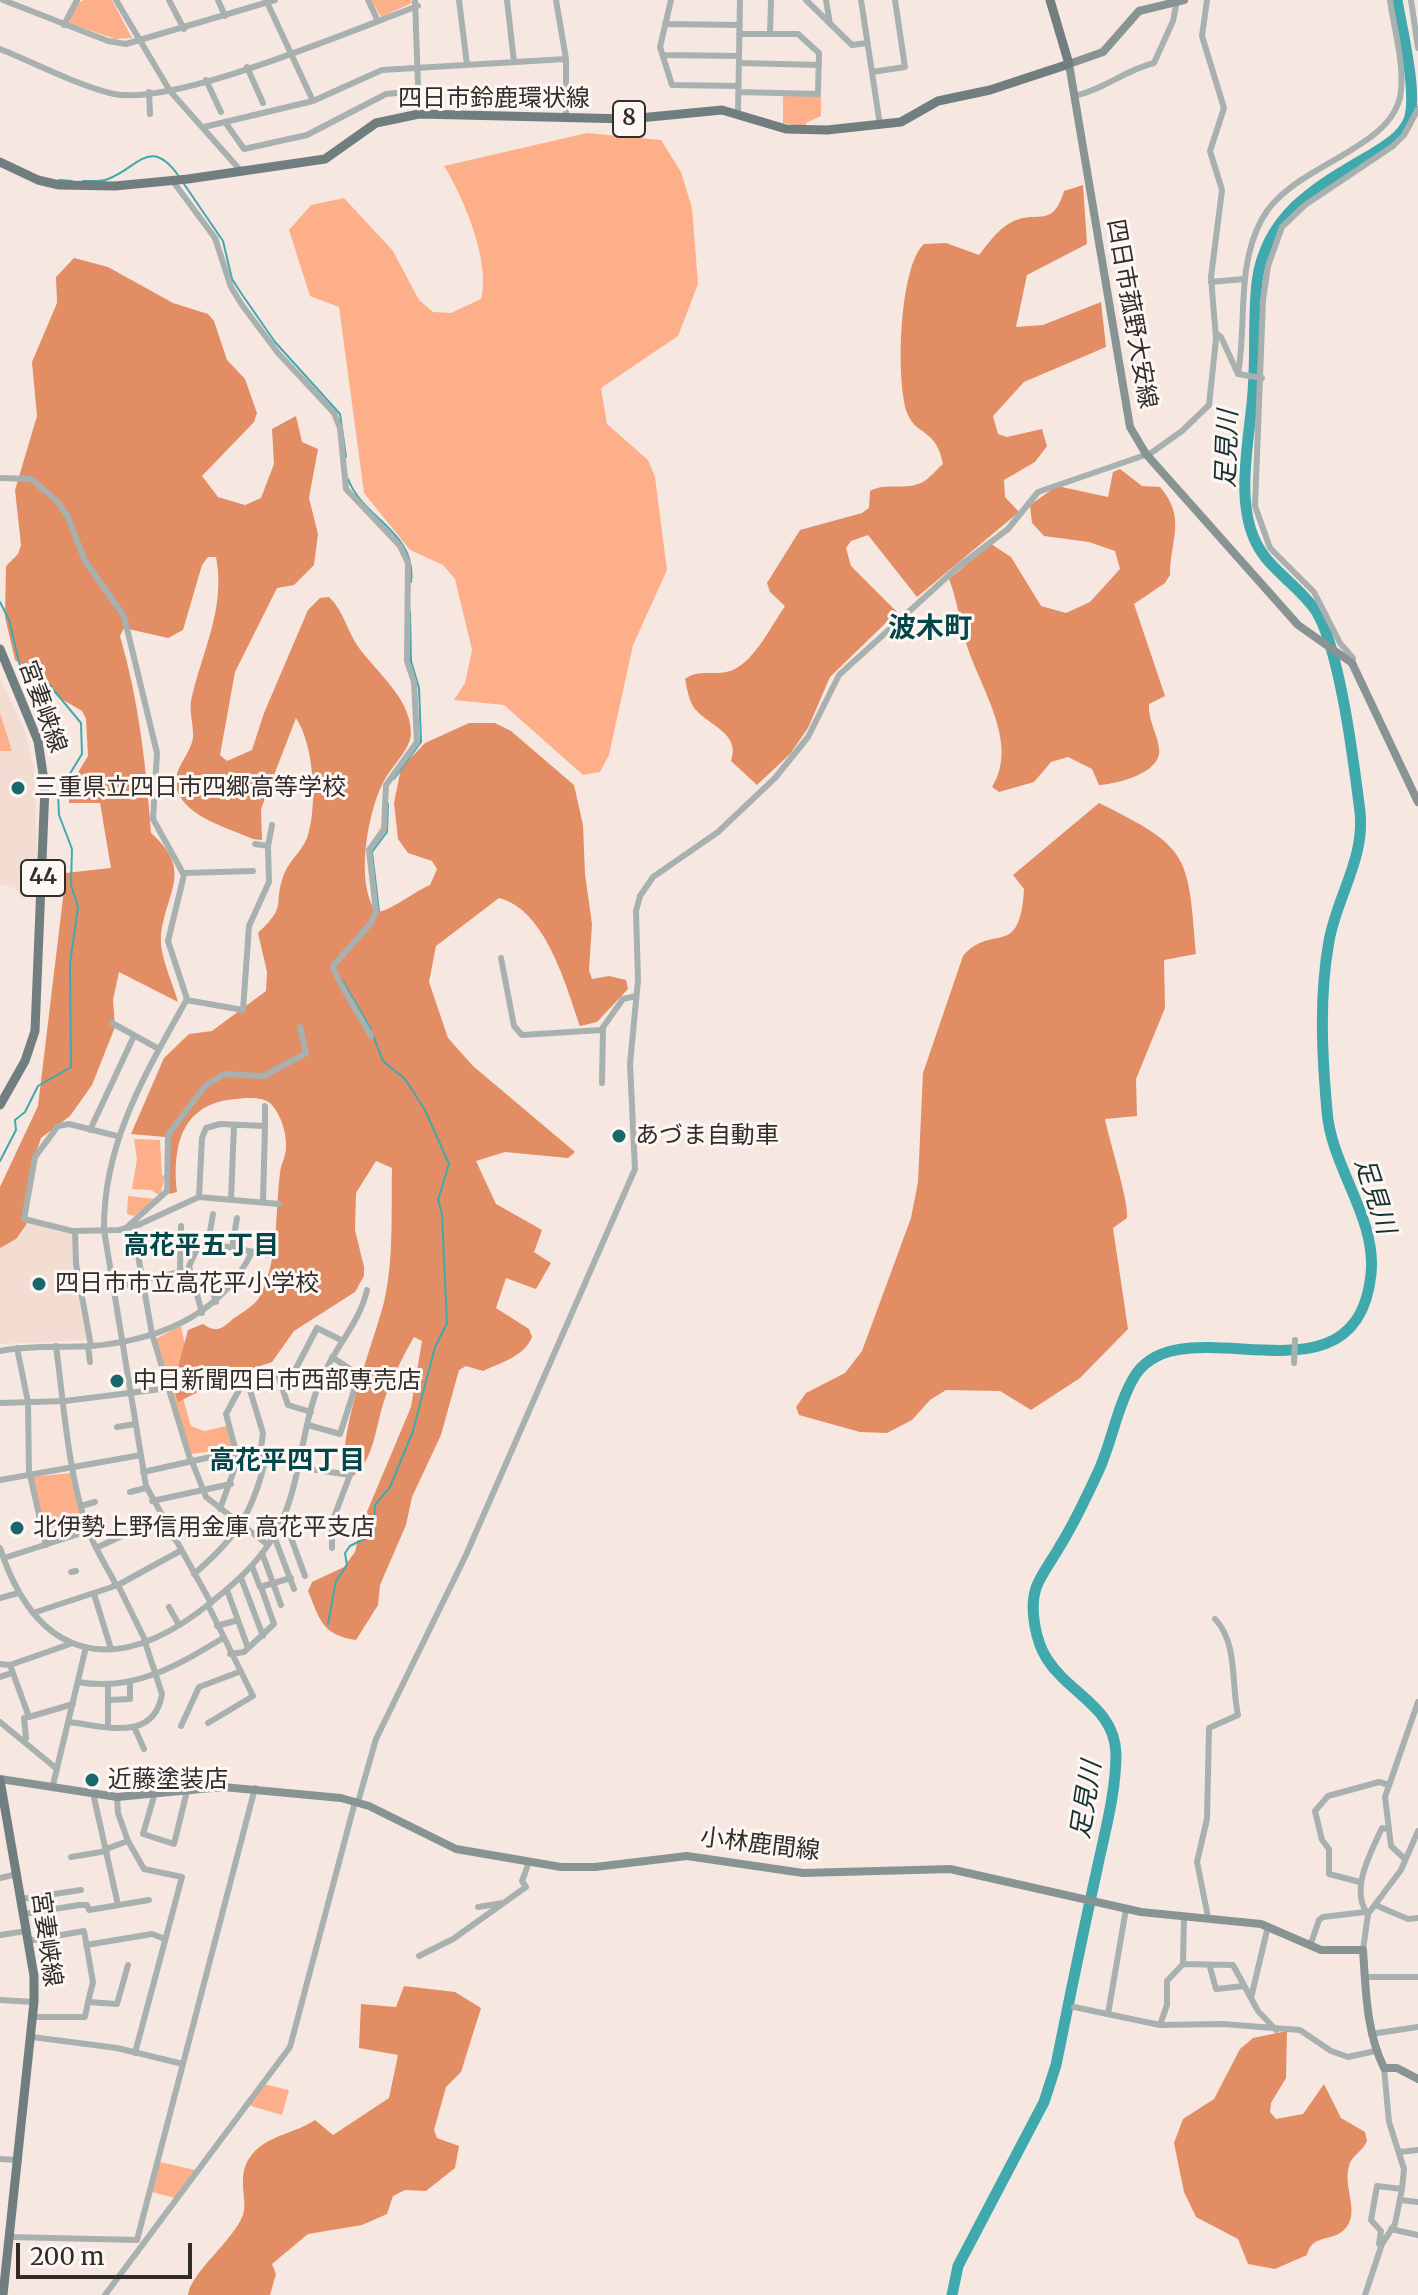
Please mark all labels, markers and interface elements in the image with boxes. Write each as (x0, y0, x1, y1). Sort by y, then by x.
street label: 四日市鈴鹿環状線 (398, 85, 590, 113)
road number: 8 (613, 101, 645, 137)
street label: 四日市菰野大安線 (1100, 217, 1162, 411)
water label: 足見川 (1211, 409, 1245, 489)
district label: 波木町 (888, 612, 972, 646)
street label: 宮妻峡線 (12, 657, 72, 757)
place label: 三重県立四日市四郷高等学校 (34, 774, 346, 802)
marker: 三重県立四日市四郷高等学校 (9, 779, 27, 797)
road number: 44 (21, 860, 65, 896)
place label: あづま自動車 (635, 1122, 779, 1150)
marker: あづま自動車 (610, 1127, 628, 1145)
water label: 足見川 (1347, 1154, 1401, 1238)
district label: 高花平五丁目 (123, 1231, 279, 1263)
place label: 四日市市立高花平小学校 (55, 1270, 319, 1298)
marker: 四日市市立高花平小学校 (30, 1275, 48, 1293)
place label: 中日新聞四日市西部専売店 (133, 1367, 421, 1395)
marker: 中日新聞四日市西部専売店 (108, 1372, 126, 1390)
district label: 高花平四丁目 (209, 1446, 365, 1478)
place label: 北伊勢上野信用金庫 高花平支店 (33, 1514, 375, 1542)
marker: 北伊勢上野信用金庫 高花平支店 (8, 1519, 26, 1537)
water label: 足見川 (1065, 1759, 1109, 1841)
place label: 近藤塗装店 (108, 1766, 228, 1794)
marker: 近藤塗装店 (83, 1771, 101, 1789)
street label: 小林鹿間線 (699, 1823, 821, 1867)
street label: 宮妻峡線 (25, 1889, 67, 1989)
scale bar (20, 2227, 196, 2277)
text: 200 m (30, 2241, 104, 2272)

